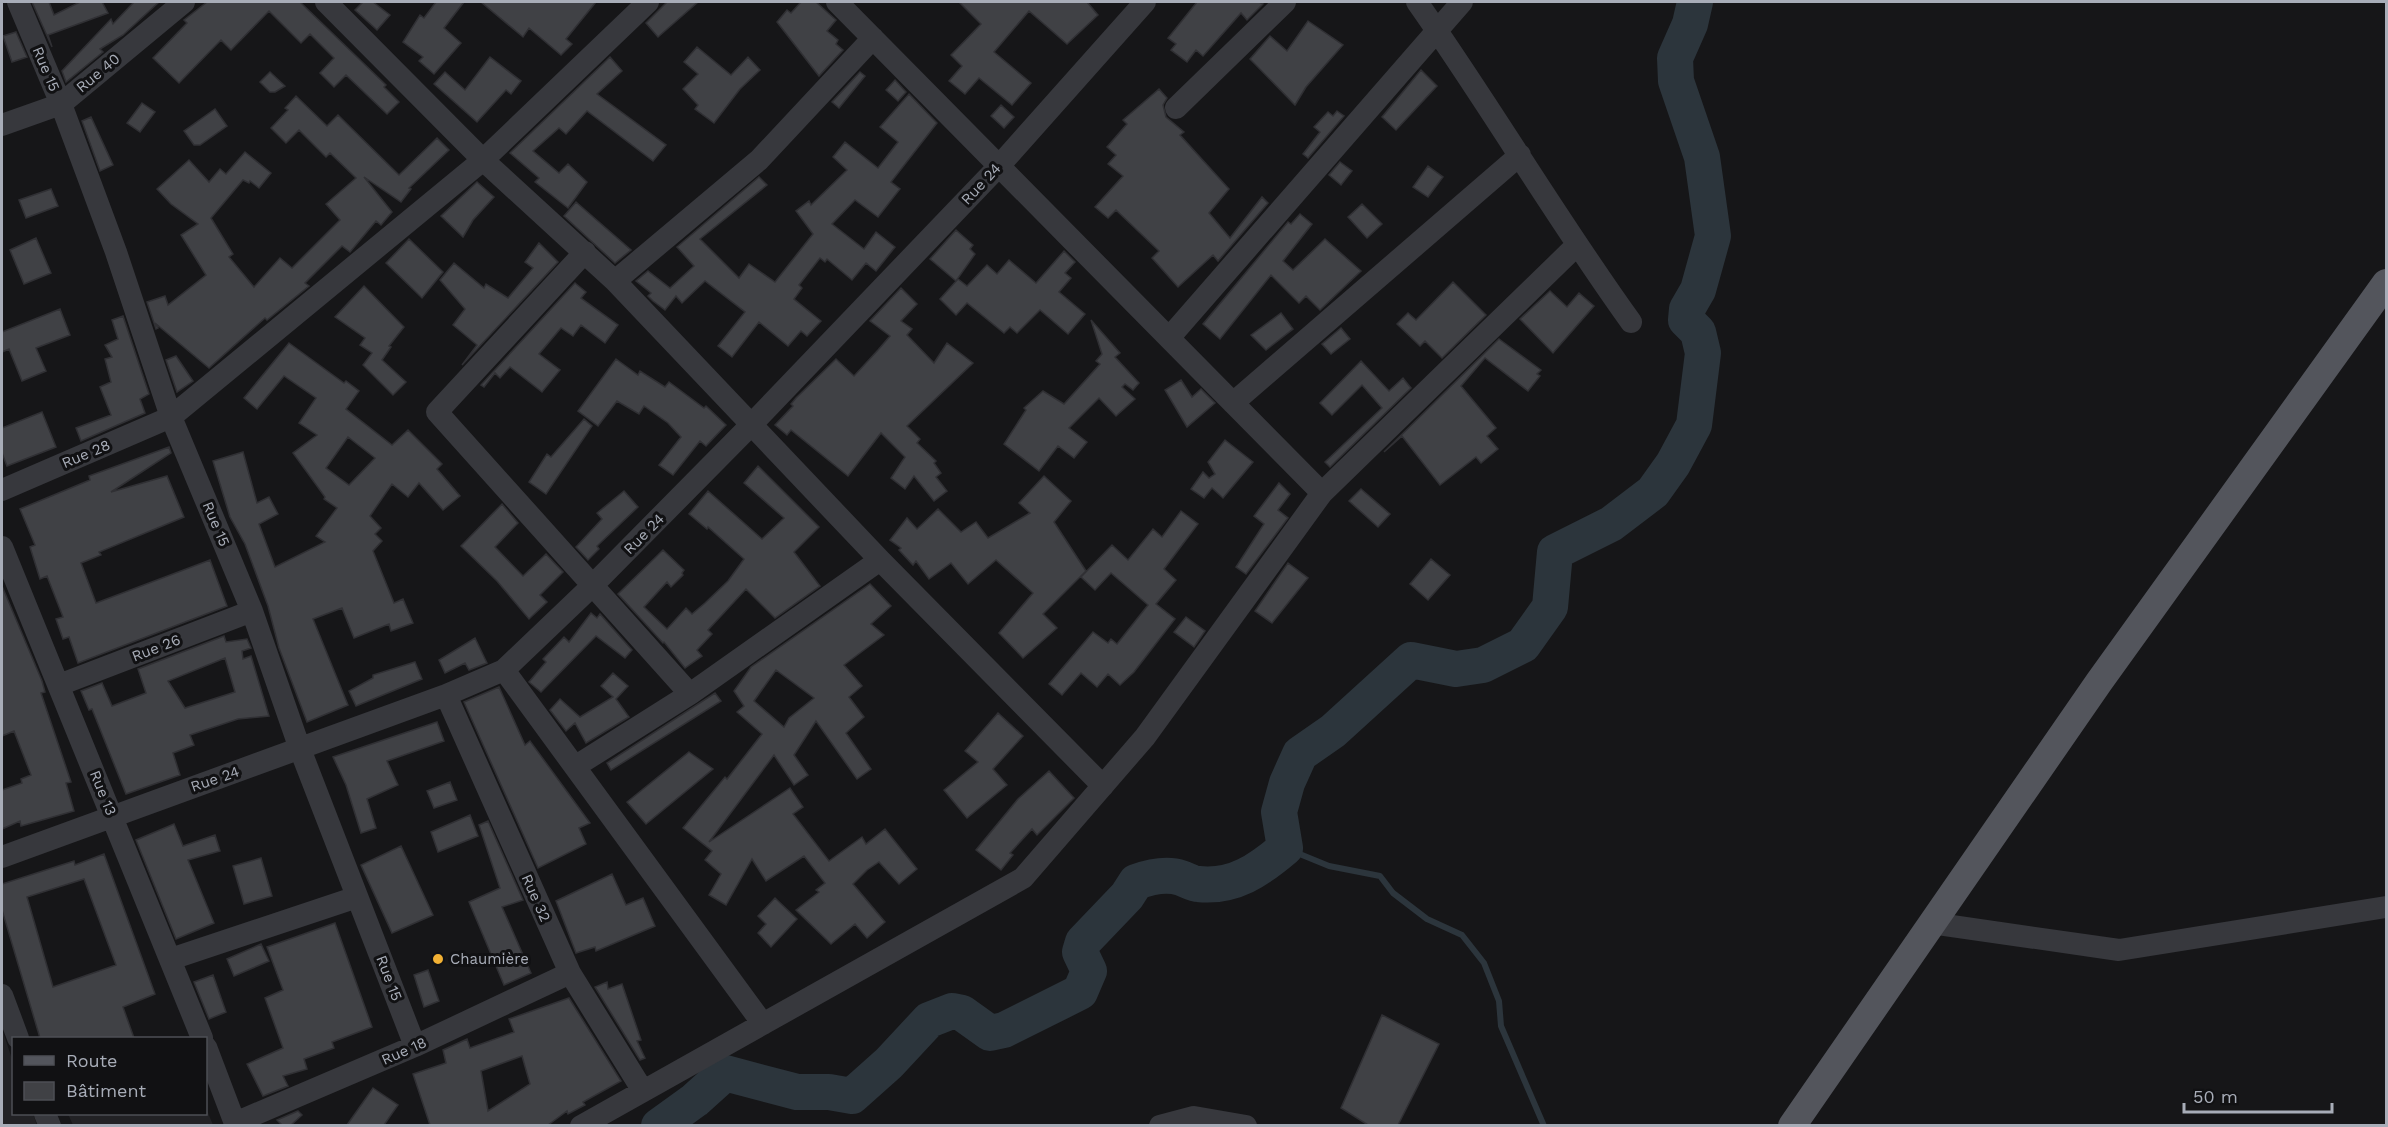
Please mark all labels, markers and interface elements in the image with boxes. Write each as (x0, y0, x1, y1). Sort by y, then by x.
street label: Rue 15 (29, 44, 63, 94)
street label: Rue 40 (73, 50, 123, 96)
street label: Rue 24 (957, 159, 1005, 209)
street label: Rue 28 (59, 436, 113, 472)
street label: Rue 15 (199, 499, 233, 549)
street label: Rue 24 (620, 510, 668, 558)
street label: Rue 26 (129, 631, 183, 665)
street label: Rue 24 (188, 762, 242, 796)
street label: Rue 13 (86, 768, 120, 818)
street label: Rue 32 (518, 871, 554, 925)
place label: Chaumière (450, 950, 529, 968)
marker: Chaumière (431, 952, 445, 966)
street label: Rue 15 (372, 953, 406, 1003)
street label: Rue 18 (379, 1033, 429, 1069)
legend (12, 1037, 207, 1115)
text: Route (66, 1050, 118, 1071)
scale bar (2184, 1076, 2332, 1114)
text: Bâtiment (66, 1080, 146, 1101)
text: 50 m (2193, 1086, 2238, 1107)

